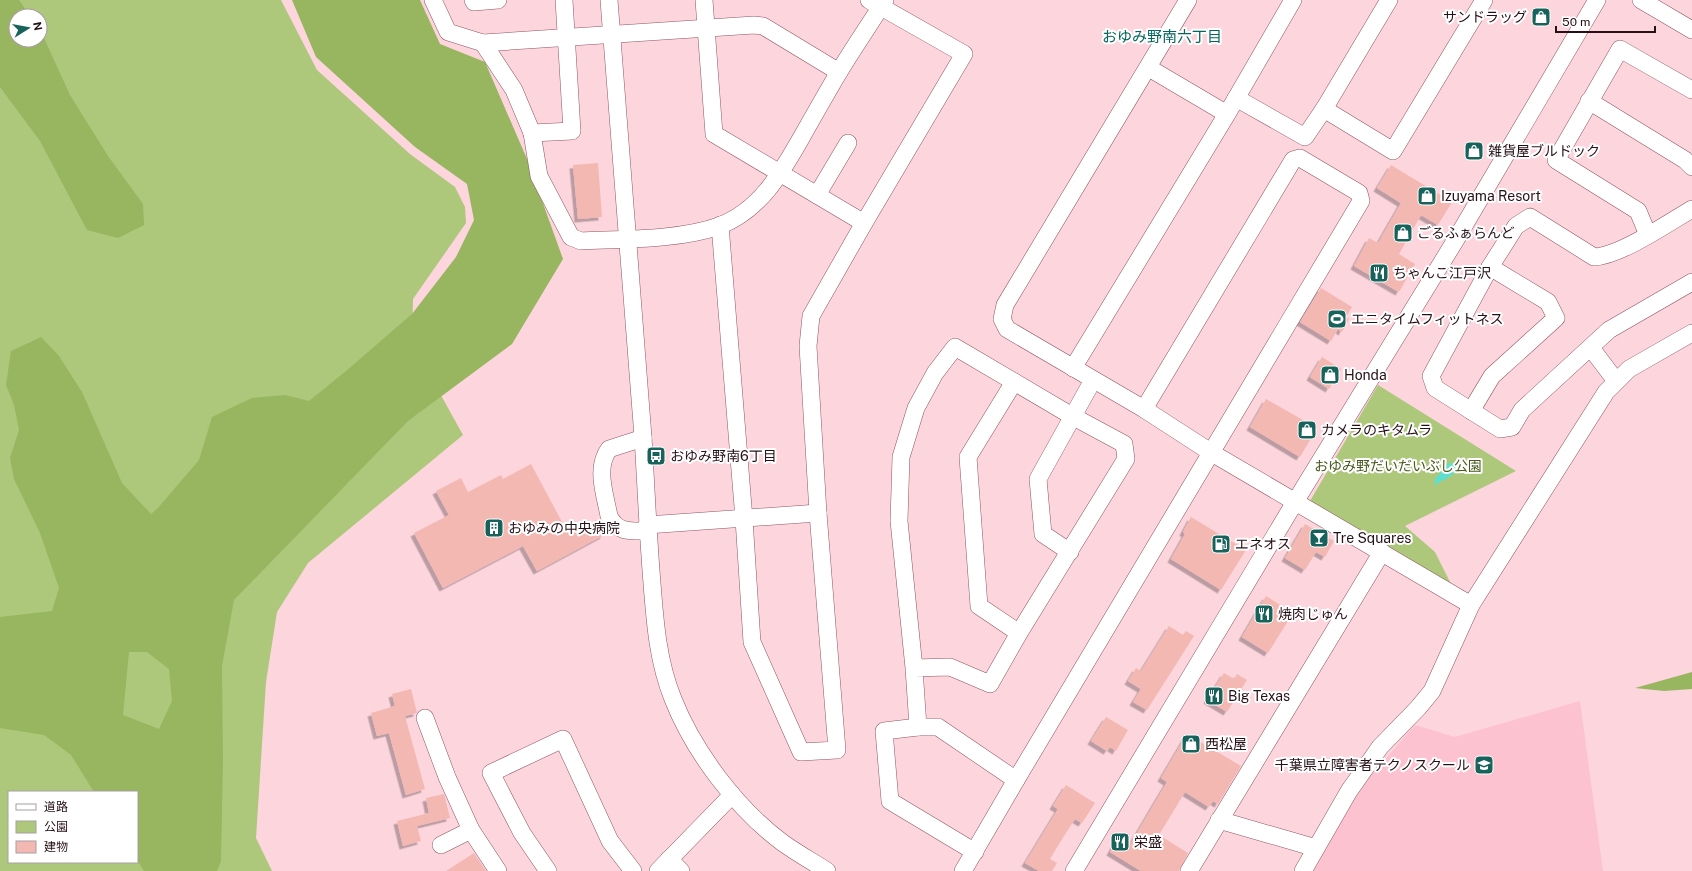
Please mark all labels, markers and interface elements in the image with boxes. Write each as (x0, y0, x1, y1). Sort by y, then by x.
shop icon: サンドラッグ (1530, 6, 1552, 28)
north arrow (8, 8, 48, 48)
scale bar (1556, 8, 1655, 34)
place label: サンドラッグ (1443, 9, 1527, 25)
text: 50 m (1562, 15, 1590, 29)
text: N (31, 21, 45, 31)
district label: おゆみ野南六丁目 (1102, 28, 1222, 45)
shop icon: 雑貨屋ブルドック (1463, 140, 1485, 162)
place label: 雑貨屋ブルドック (1488, 143, 1600, 159)
shop icon: Izuyama Resort (1416, 185, 1438, 207)
place label: Izuyama Resort (1441, 188, 1541, 204)
shop icon: ごるふぁらんど (1392, 222, 1414, 244)
place label: ごるふぁらんど (1417, 225, 1515, 241)
restaurant icon: ちゃんこ江戸沢 (1368, 262, 1390, 284)
place label: ちゃんこ江戸沢 (1393, 265, 1491, 281)
sports icon: エニタイムフィットネス (1326, 308, 1348, 330)
place label: エニタイムフィットネス (1351, 311, 1504, 327)
shop icon: Honda (1319, 364, 1341, 386)
place label: Honda (1344, 367, 1387, 383)
shop icon: カメラのキタムラ (1296, 419, 1318, 441)
place label: カメラのキタムラ (1321, 422, 1432, 438)
bus stop icon: おゆみ野南6丁目 (645, 445, 667, 467)
place label: おゆみ野南6丁目 (670, 448, 777, 464)
park label: おゆみ野だいだいぶし公園 (1314, 458, 1482, 474)
building icon: おゆみの中央病院 (483, 517, 505, 539)
place label: おゆみの中央病院 (508, 520, 620, 536)
bar icon: Tre Squares (1308, 527, 1330, 549)
place label: Tre Squares (1333, 530, 1411, 546)
fuel station icon: エネオス (1210, 533, 1232, 555)
place label: エネオス (1235, 536, 1291, 552)
restaurant icon: 焼肉じゅん (1253, 603, 1275, 625)
place label: 焼肉じゅん (1278, 606, 1348, 622)
restaurant icon: Big Texas (1203, 685, 1225, 707)
place label: Big Texas (1228, 688, 1290, 704)
shop icon: 西松屋 (1180, 733, 1202, 755)
place label: 西松屋 (1205, 736, 1247, 752)
school or university icon: 千葉県立障害者テクノスクール (1473, 754, 1495, 776)
place label: 千葉県立障害者テクノスクール (1275, 757, 1470, 773)
legend (8, 791, 138, 863)
text: 道路 (44, 800, 68, 814)
text: 公園 (44, 820, 68, 834)
restaurant icon: 栄盛 (1109, 831, 1131, 853)
place label: 栄盛 (1134, 834, 1162, 850)
text: 建物 (44, 840, 68, 854)

